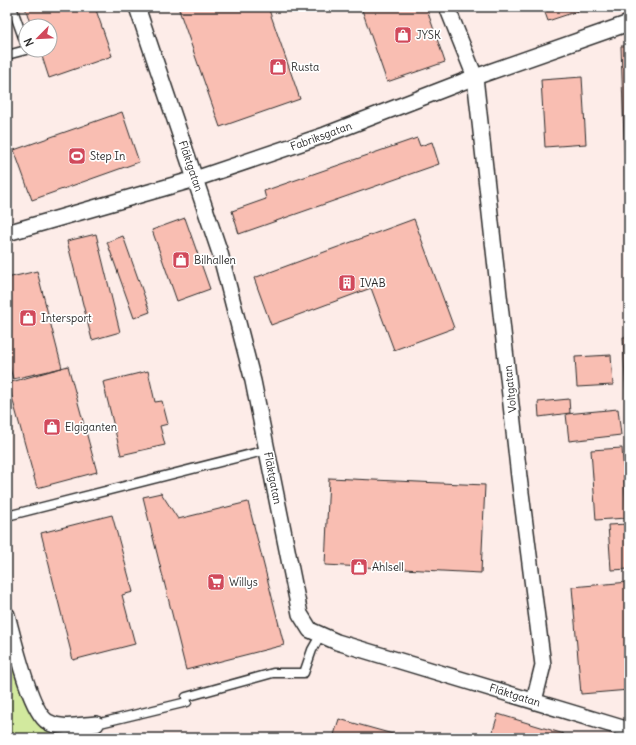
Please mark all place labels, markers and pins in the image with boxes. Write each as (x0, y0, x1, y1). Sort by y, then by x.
shop icon: JYSK (393, 25, 413, 45)
place label: JYSK (416, 28, 441, 42)
shop icon: Rusta (268, 57, 288, 77)
place label: Rusta (291, 60, 319, 74)
sports icon: Step In (67, 146, 87, 166)
place label: Step In (90, 149, 125, 163)
shop icon: Bilhallen (171, 250, 191, 270)
place label: Bilhallen (194, 253, 236, 267)
building icon: IVAB (337, 273, 357, 293)
place label: IVAB (360, 276, 386, 290)
shop icon: Intersport (18, 308, 38, 328)
place label: Intersport (41, 311, 92, 325)
shop icon: Elgiganten (42, 417, 62, 437)
place label: Elgiganten (65, 420, 117, 434)
shop icon: Ahlsell (349, 557, 369, 577)
place label: Ahlsell (372, 560, 404, 574)
supermarket icon: Willys (206, 572, 226, 592)
place label: Willys (229, 575, 258, 589)

